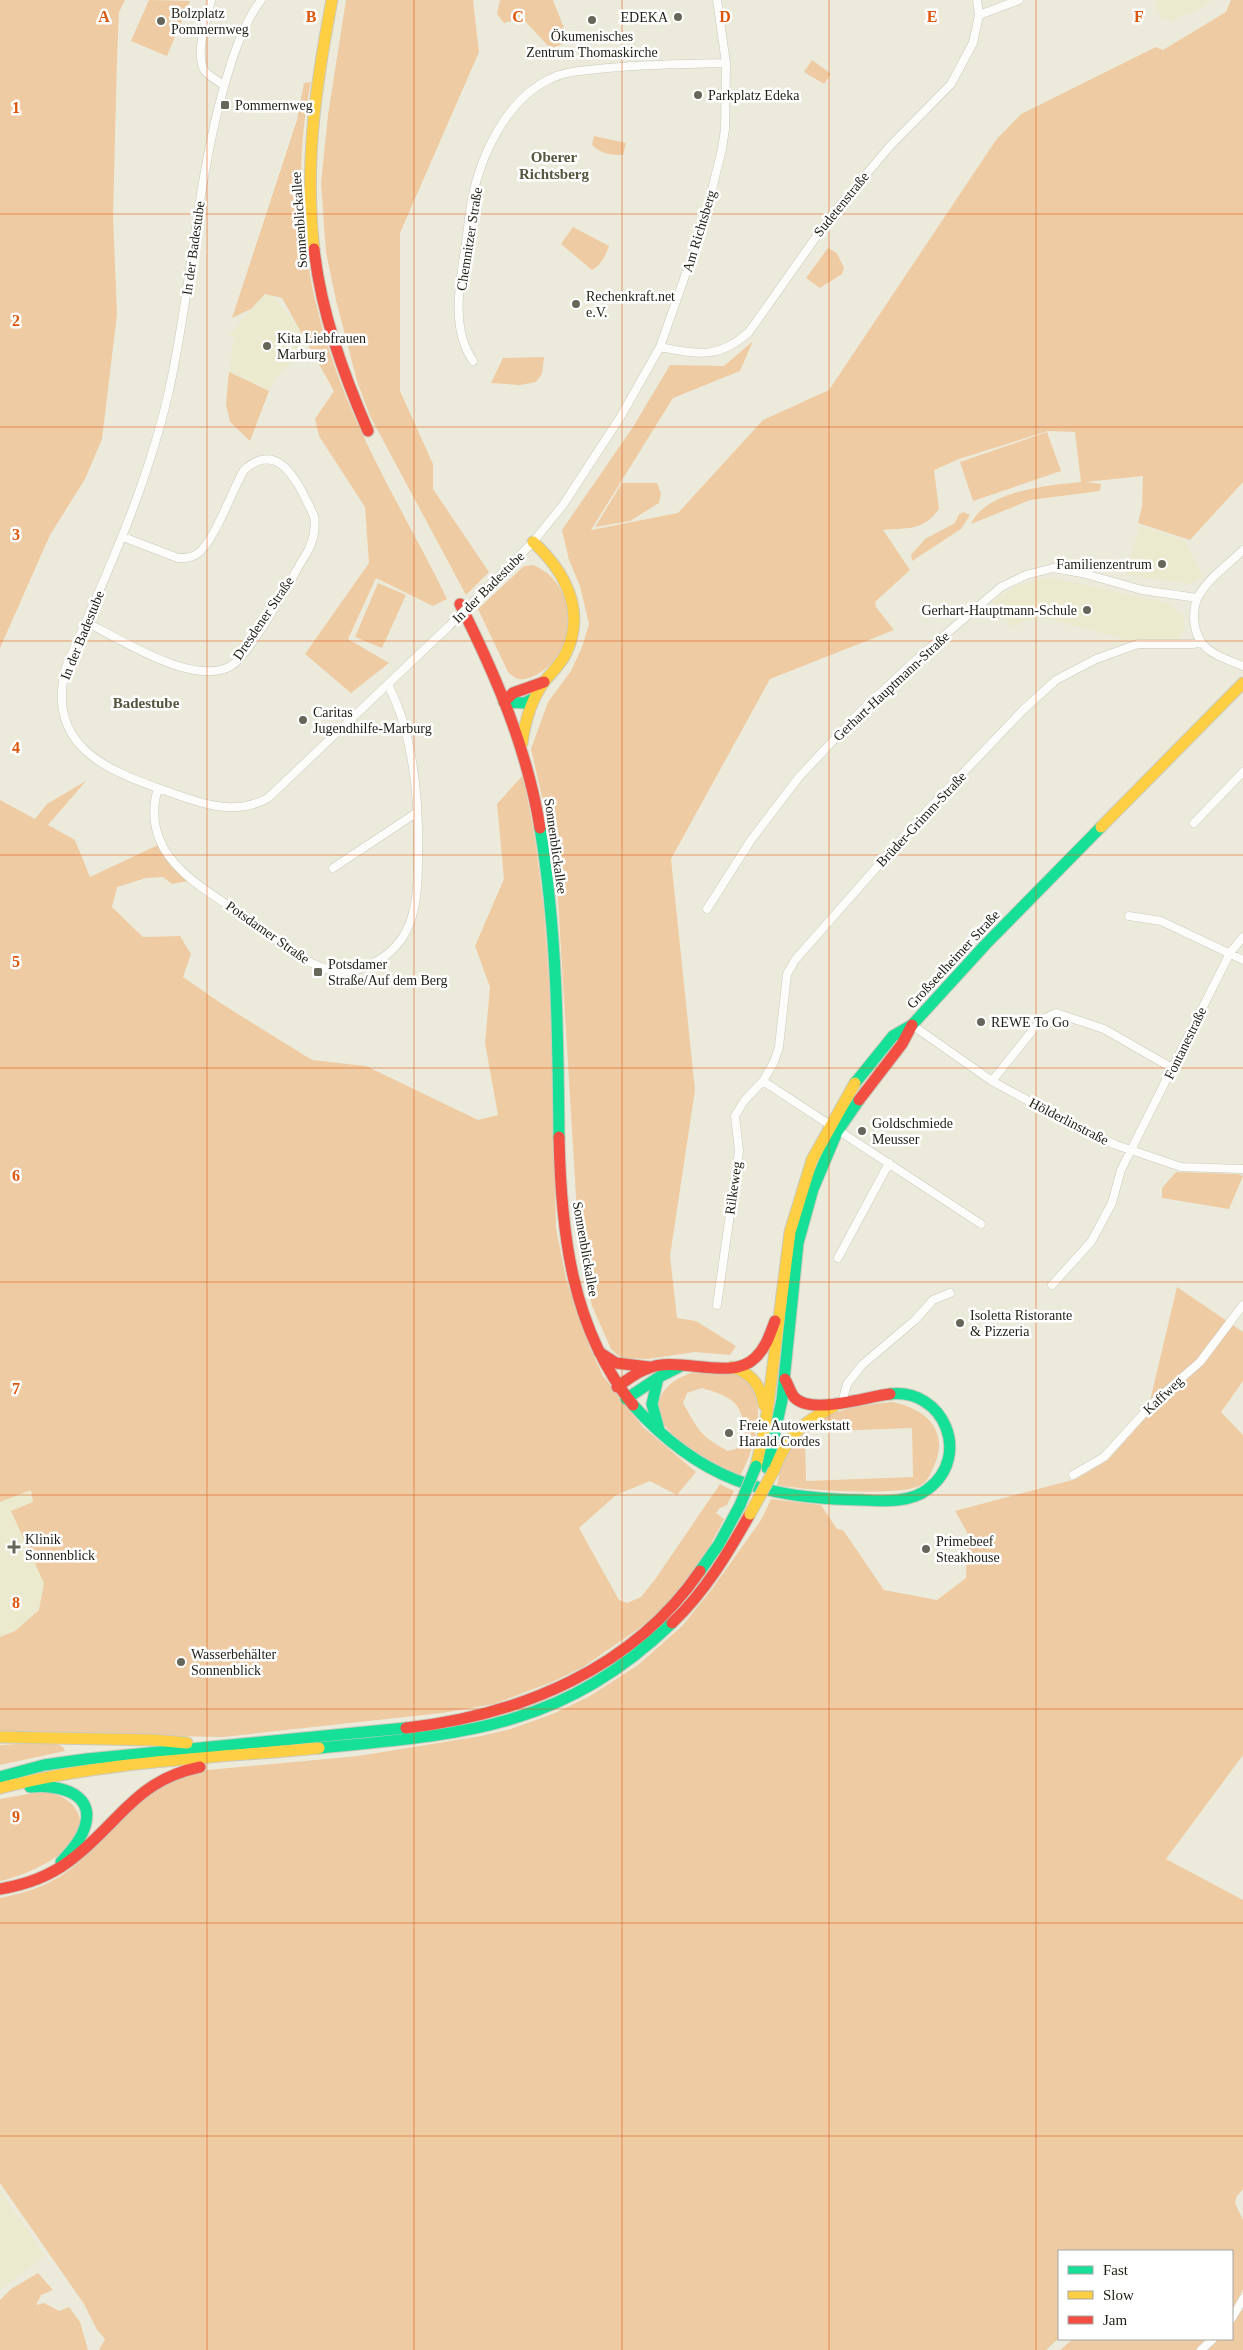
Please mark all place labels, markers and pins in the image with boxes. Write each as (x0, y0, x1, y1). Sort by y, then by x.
place label: Bolzplatz Pommernweg (171, 6, 249, 37)
place label: EDEKA (621, 10, 669, 25)
marker: EDEKA (672, 11, 684, 23)
marker: Ökumenisches Zentrum Thomaskirche (586, 14, 598, 26)
marker: Bolzplatz Pommernweg (155, 15, 167, 27)
place label: Ökumenisches Zentrum Thomaskirche (526, 28, 658, 60)
place label: Parkplatz Edeka (708, 88, 800, 103)
marker: Parkplatz Edeka (692, 89, 704, 101)
place label: Pommernweg (235, 98, 313, 113)
marker: Pommernweg (219, 99, 231, 111)
place label: Rechenkraft.net e.V. (586, 289, 675, 320)
marker: Rechenkraft.net e.V. (570, 298, 582, 310)
place label: Kita Liebfrauen Marburg (277, 331, 366, 362)
marker: Kita Liebfrauen Marburg (261, 340, 273, 352)
place label: Familienzentrum (1056, 557, 1152, 572)
marker: Familienzentrum (1156, 558, 1168, 570)
place label: Gerhart-Hauptmann-Schule (922, 603, 1077, 618)
marker: Gerhart-Hauptmann-Schule (1081, 604, 1093, 616)
place label: Caritas Jugendhilfe-Marburg (313, 705, 432, 736)
marker: Caritas Jugendhilfe-Marburg (297, 714, 309, 726)
place label: Potsdamer Straße/Auf dem Berg (328, 957, 448, 988)
marker: Potsdamer Straße/Auf dem Berg (312, 966, 324, 978)
place label: REWE To Go (991, 1015, 1069, 1030)
marker: REWE To Go (975, 1016, 987, 1028)
place label: Goldschmiede Meusser (872, 1116, 953, 1147)
marker: Goldschmiede Meusser (856, 1125, 868, 1137)
place label: Isoletta Ristorante & Pizzeria (970, 1308, 1072, 1339)
marker: Isoletta Ristorante & Pizzeria (954, 1317, 966, 1329)
place label: Freie Autowerkstatt Harald Cordes (739, 1418, 850, 1449)
marker: Freie Autowerkstatt Harald Cordes (723, 1427, 735, 1439)
place label: Klinik Sonnenblick (25, 1532, 95, 1563)
place label: Primebeef Steakhouse (936, 1534, 1000, 1565)
marker: Klinik Sonnenblick (7, 1540, 21, 1554)
marker: Primebeef Steakhouse (920, 1543, 932, 1555)
place label: Wasserbehälter Sonnenblick (191, 1647, 277, 1678)
marker: Wasserbehälter Sonnenblick (175, 1656, 187, 1668)

